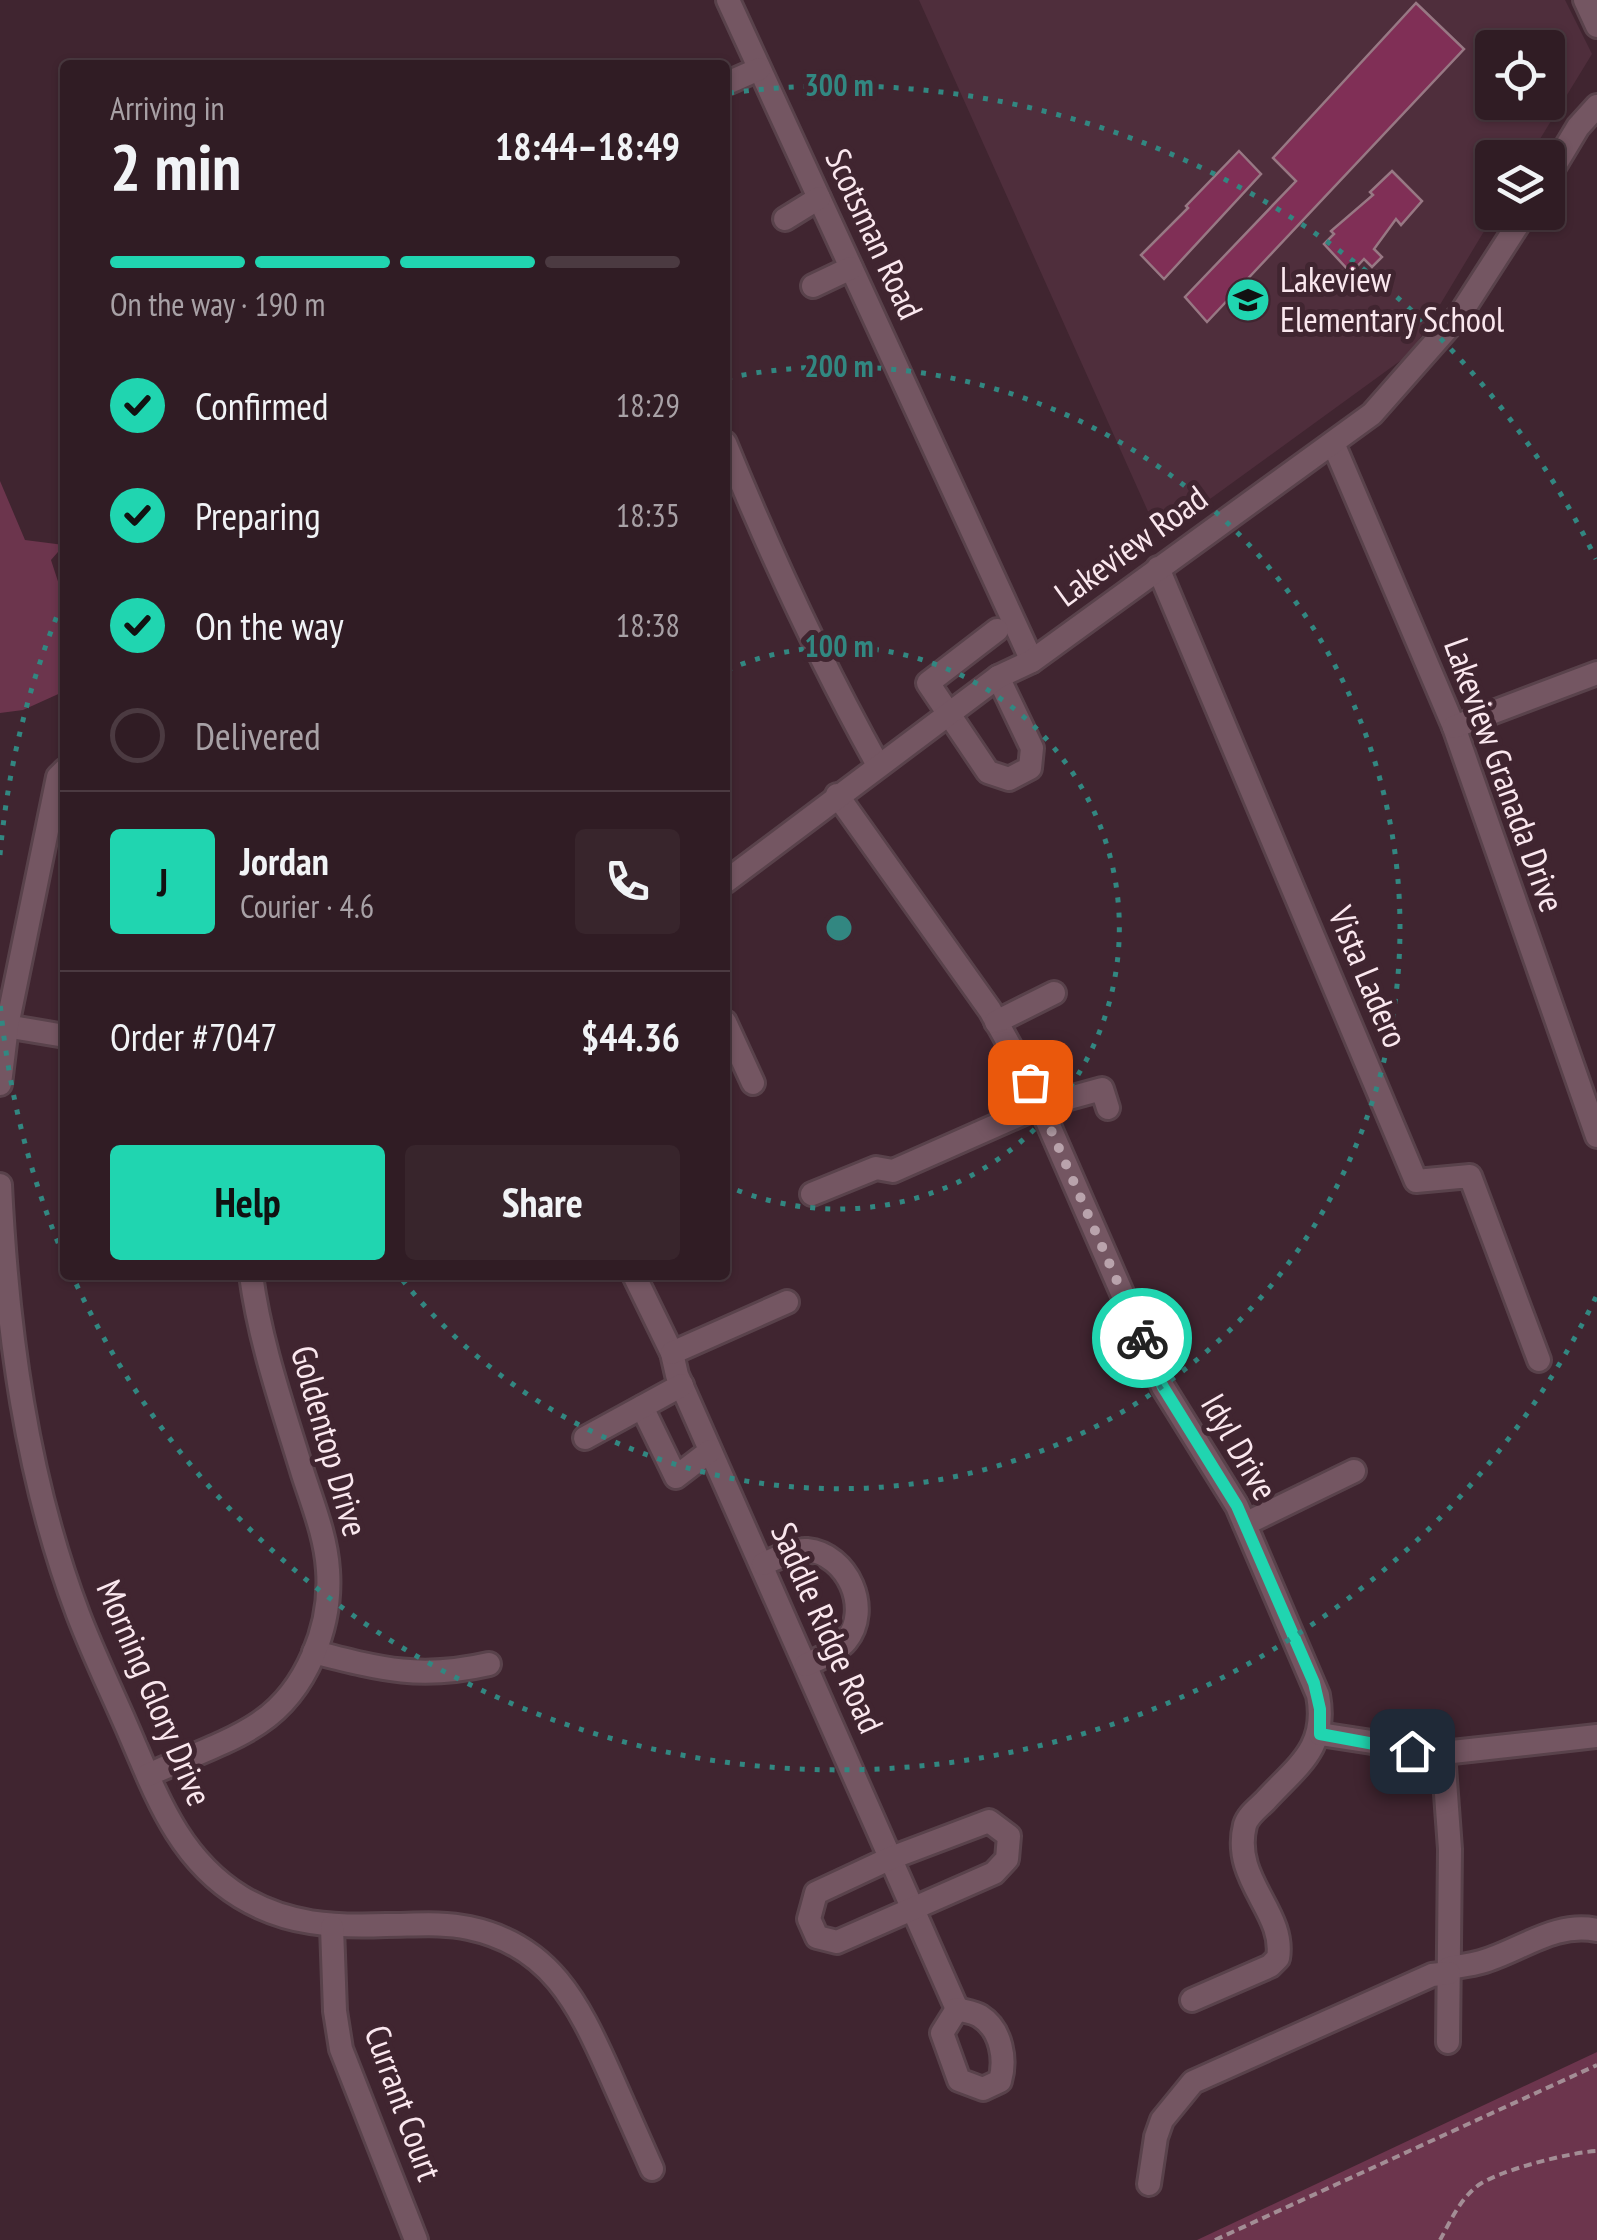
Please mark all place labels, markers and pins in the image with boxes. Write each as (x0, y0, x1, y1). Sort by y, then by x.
place label: Lakeview Elementary School (1280, 256, 1504, 342)
school or university icon: Lakeview Elementary School (1225, 277, 1271, 323)
centre of rings (821, 910, 857, 946)
pin (988, 1040, 1073, 1125)
pin (1370, 1709, 1455, 1794)

